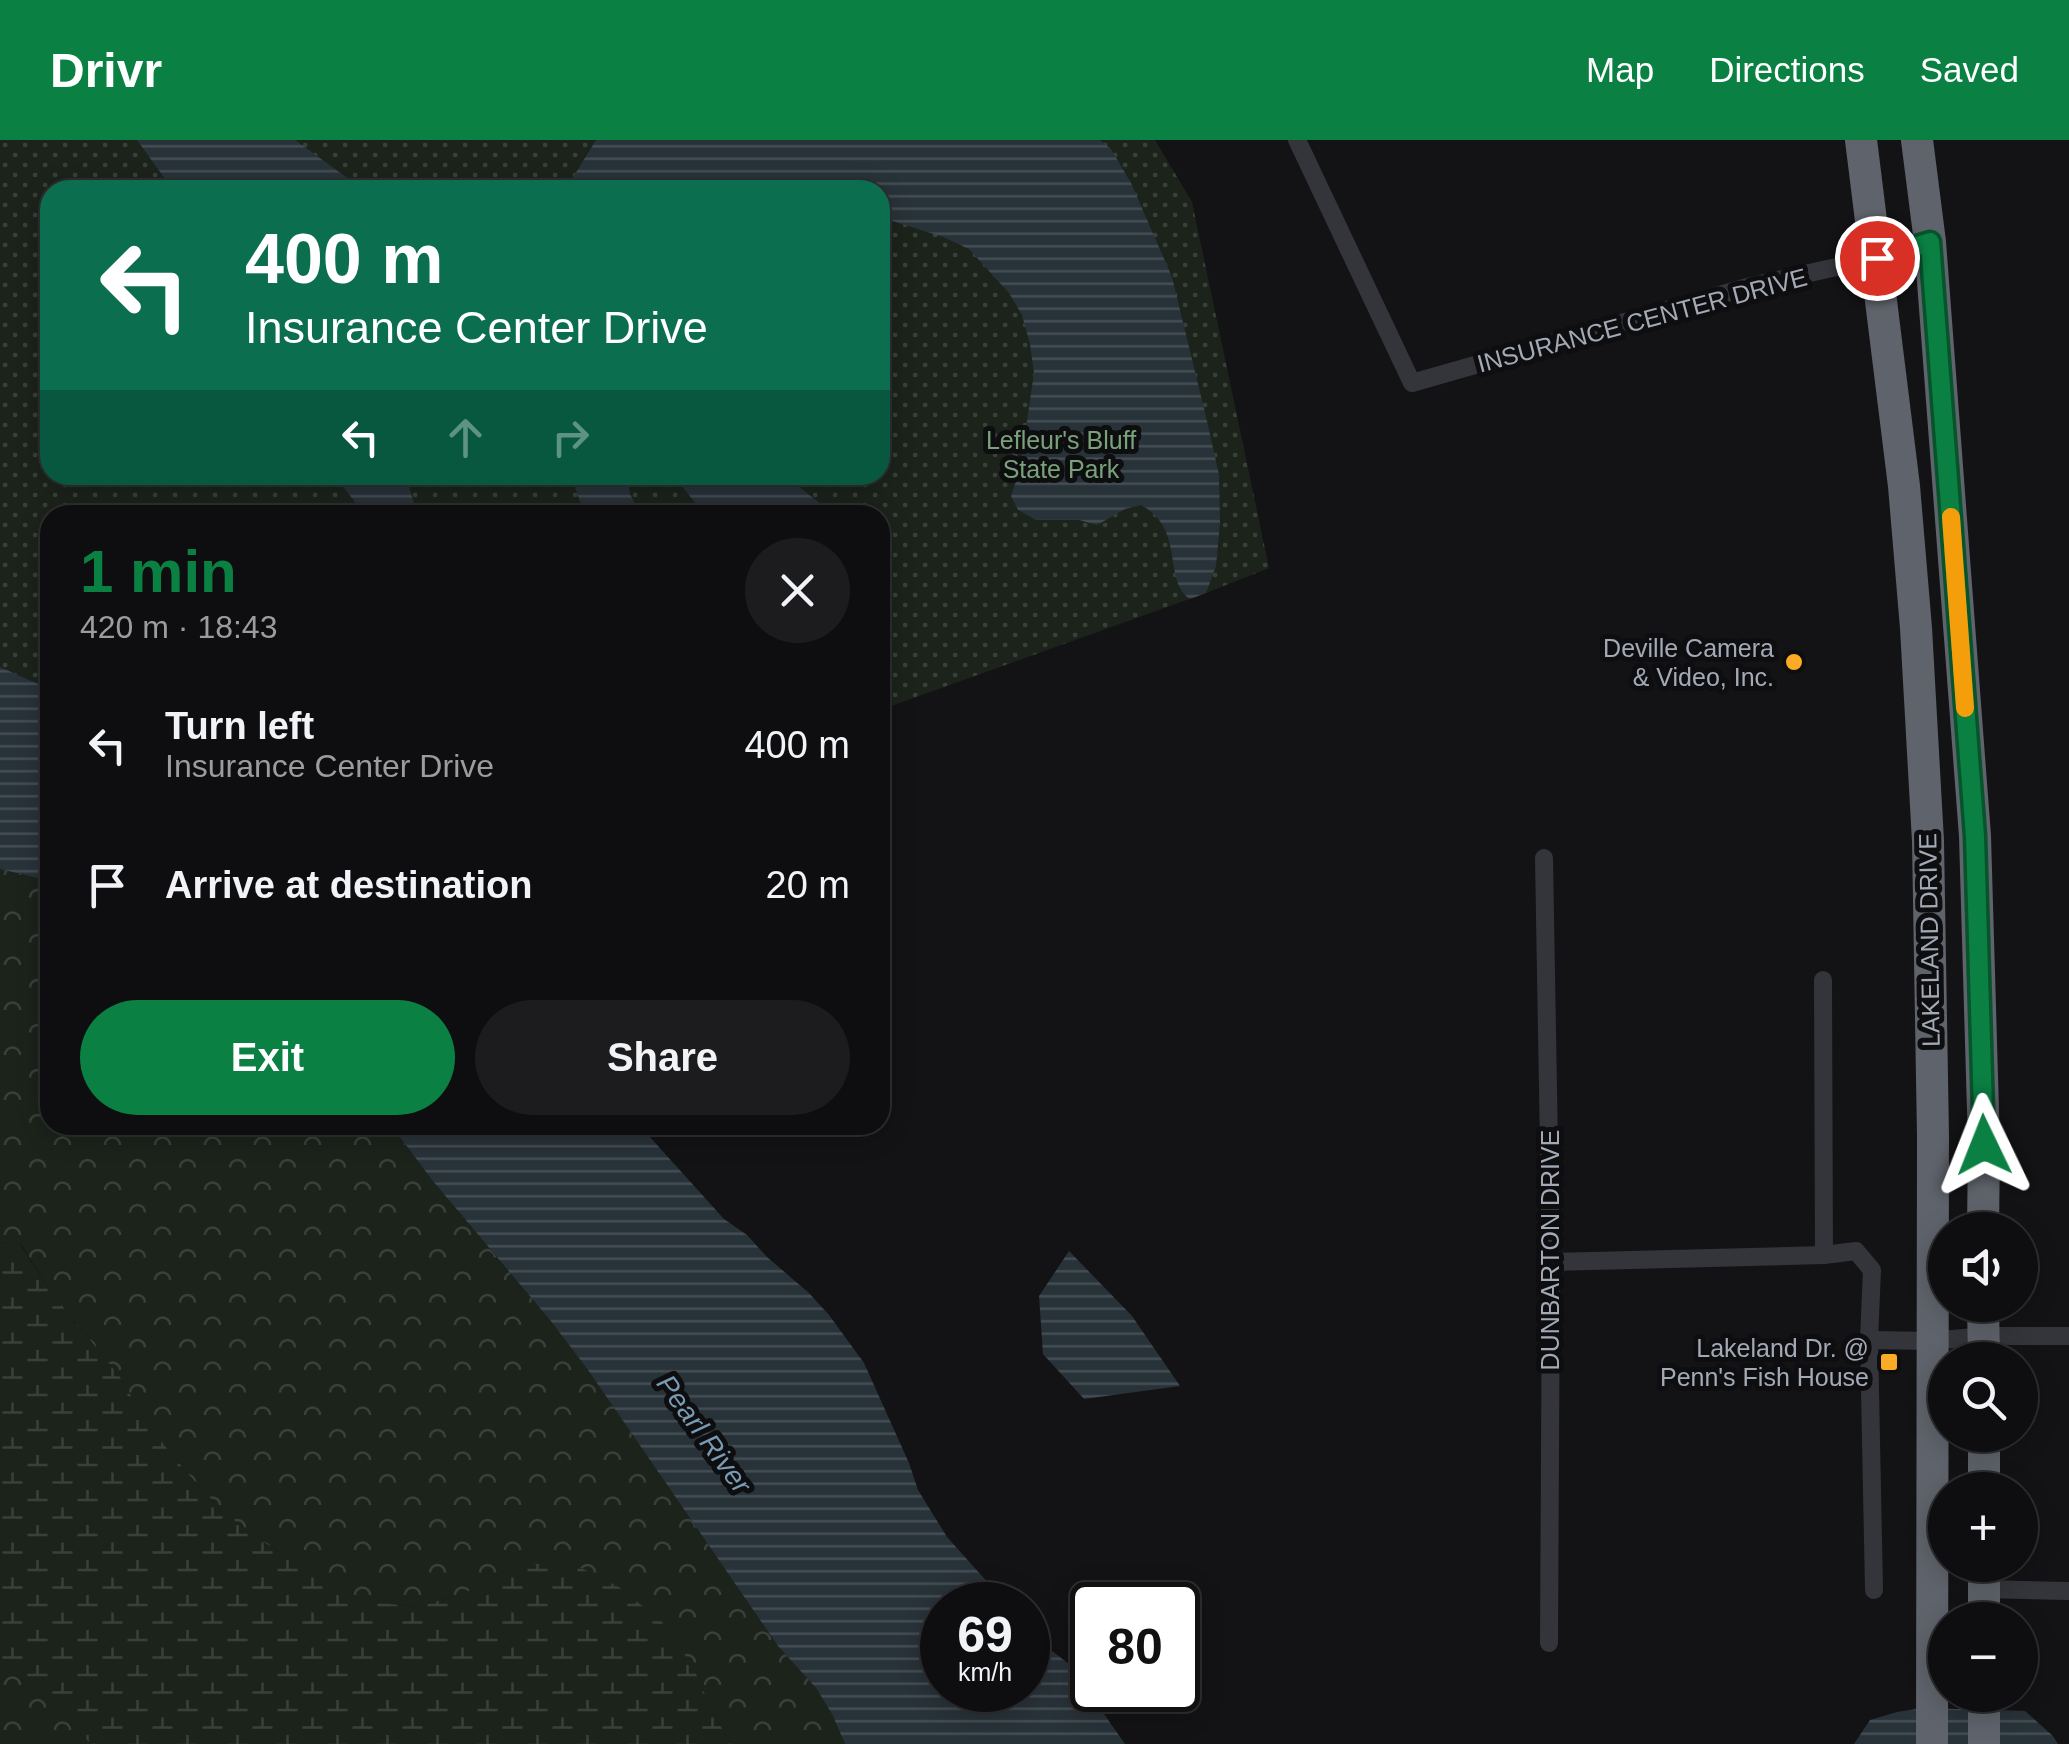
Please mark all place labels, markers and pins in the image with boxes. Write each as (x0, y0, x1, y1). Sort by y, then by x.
pin (1835, 216, 1920, 301)
place label: Deville Camera & Video, Inc. (1603, 634, 1774, 691)
marker: Deville Camera & Video, Inc. (1783, 651, 1805, 673)
place label: Lakeland Dr. @ Penn's Fish House (1660, 1334, 1869, 1391)
marker: Lakeland Dr. @ Penn's Fish House (1878, 1351, 1900, 1373)

